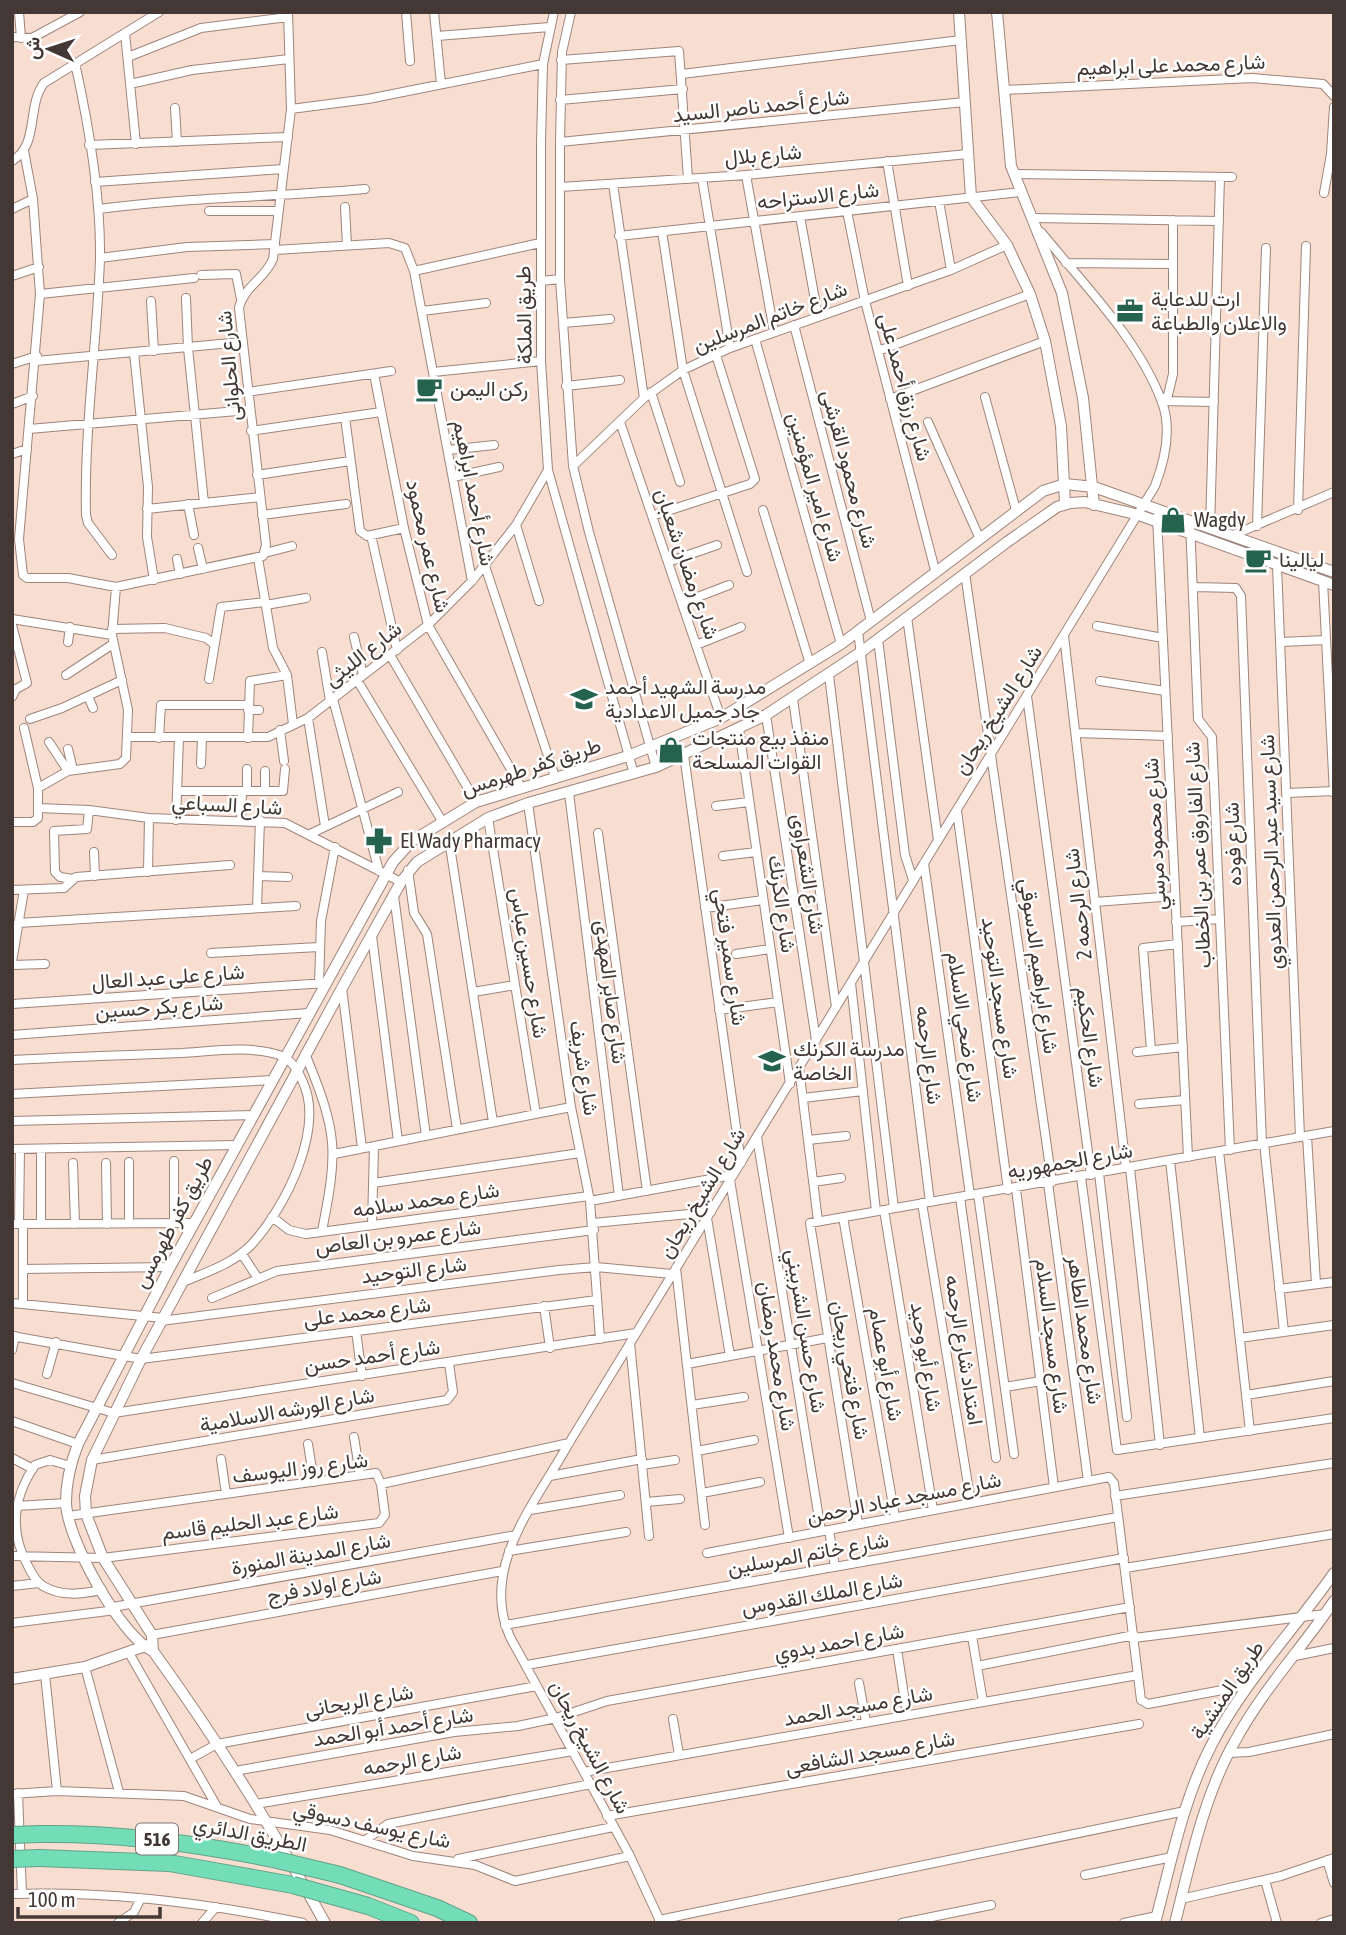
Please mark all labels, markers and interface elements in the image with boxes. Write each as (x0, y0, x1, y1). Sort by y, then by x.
north arrow (14, 14, 84, 84)
text: ش (20, 36, 45, 60)
street label: شارع محمد على ابراهيم (1076, 49, 1266, 82)
street label: شارع أحمد ناصر السيد (671, 84, 851, 129)
street label: شارع بلال (723, 139, 803, 172)
street label: شارع الاستراحه (756, 177, 880, 216)
street label: طريق الملكة (510, 265, 538, 365)
street label: شارع خاتم المرسلين (689, 276, 851, 359)
place label: ارت للدعاية والاعلان والطباعة (1151, 286, 1287, 336)
office icon: ارت للدعاية والاعلان والطباعة (1115, 296, 1145, 326)
street label: شارع الحلوانى (211, 310, 248, 422)
street label: شارع رزق أحمد على (872, 310, 937, 464)
cafe icon: ركن اليمن (414, 374, 444, 404)
place label: ركن اليمن (450, 376, 528, 402)
street label: شارع محمود القرشى (814, 387, 883, 551)
street label: شارع امير المؤمنين (780, 409, 849, 565)
street label: شارع أحمد ابراهيم (446, 418, 501, 568)
street label: شارع عمر محمود (399, 477, 456, 615)
street label: شارع رمضان شعبان (648, 485, 725, 643)
shop icon: Wagdy (1158, 505, 1188, 535)
place label: Wagdy (1194, 507, 1246, 531)
cafe icon: ليالينا (1243, 545, 1273, 575)
place label: ليالينا (1279, 547, 1324, 572)
street label: شارع الليثى (319, 616, 408, 693)
street label: شارع الشيخ ريحان (948, 641, 1049, 780)
place label: مدرسة الشهيد أحمد جاد جميل الاعدادية (605, 674, 766, 723)
school or university icon: مدرسة الشهيد أحمد جاد جميل الاعدادية (569, 684, 599, 714)
place label: منفذ بيع منتجات القوات المسلحة (692, 725, 829, 775)
street label: طريق كفر طهرمس (458, 732, 604, 802)
street label: شارع سيد عبد الرحمن العدوي (1254, 734, 1292, 970)
shop icon: منفذ بيع منتجات القوات المسلحة (656, 735, 686, 765)
street label: شارع الفاروق عمر بن الخطاب (1179, 741, 1218, 969)
street label: شارع محمود مرسي (1138, 757, 1176, 911)
street label: شارع السباعي (171, 789, 283, 825)
street label: شارع فوده (1219, 802, 1248, 886)
street label: شارع الشعراوى (785, 812, 830, 936)
pharmacy icon: El Wady Pharmacy (364, 826, 394, 856)
place label: El Wady Pharmacy (400, 828, 541, 852)
street label: شارع الرحمه 2 (1058, 847, 1099, 961)
street label: شارع الكرنك (761, 853, 802, 955)
street label: شارع ابراهيم الدسوقي (1010, 876, 1064, 1056)
street label: شارع حسين عباس (503, 886, 554, 1040)
street label: شارع سمير فتحي (704, 887, 752, 1028)
street label: شارع مسجد التوحيد (975, 915, 1024, 1081)
street label: شارع صابر المهدى (588, 919, 633, 1066)
street label: شارع ضحي الاسلام (938, 950, 988, 1105)
street label: شارع على عبد العال (91, 959, 245, 996)
street label: شارع الحكيم (1069, 985, 1110, 1089)
street label: شارع بكر حسين (94, 990, 224, 1025)
street label: شارع الرحمه (909, 1004, 948, 1106)
street label: شارع شريف (563, 1019, 604, 1118)
place label: مدرسة الكرنك الخاصة (793, 1036, 905, 1084)
school or university icon: مدرسة الكرنك الخاصة (757, 1046, 787, 1076)
street label: شارع الشيخ ريحان (653, 1123, 752, 1263)
street label: شارع الجمهوريه (1005, 1137, 1135, 1186)
street label: طريق كفر طهرمس (127, 1151, 219, 1293)
street label: شارع محمد سلامه (351, 1177, 501, 1224)
street label: شارع عمرو بن العاص (314, 1214, 483, 1261)
street label: شارع حسن الشربيني (776, 1247, 832, 1415)
street label: شارع التوحيد (360, 1251, 468, 1290)
street label: شارع محمد الطاهر (1061, 1253, 1108, 1406)
street label: شارع مسجد السلام (1029, 1257, 1074, 1415)
street label: امتداد شارع الرحمه (938, 1273, 989, 1427)
street label: شارع محمد رمضان (751, 1279, 802, 1433)
street label: شارع محمد على (302, 1291, 432, 1334)
street label: شارع فتحي ريحان (821, 1298, 875, 1442)
street label: شارع أبو وحيد (904, 1300, 947, 1414)
street label: شارع أبو عصام (862, 1305, 909, 1423)
street label: شارع أحمد حسن (302, 1334, 442, 1379)
street label: شارع الورشه الاسلامية (198, 1382, 377, 1439)
street label: شارع روز اليوسف (231, 1447, 369, 1490)
street label: شارع مسجد عباد الرحمن (804, 1466, 1004, 1531)
street label: شارع عبد الحليم قاسم (160, 1498, 340, 1547)
street label: شارع المدينة المنورة (229, 1527, 393, 1582)
street label: شارع خاتم المرسلين (725, 1527, 891, 1582)
street label: شارع اولاد فرج (265, 1563, 384, 1610)
street label: شارع الملك القدوس (739, 1567, 905, 1622)
street label: شارع احمد بدوي (772, 1618, 907, 1670)
street label: طريق المنشية (1184, 1636, 1270, 1744)
street label: شارع الشيخ ريحان (543, 1676, 636, 1819)
street label: شارع الريحانى (303, 1679, 416, 1724)
street label: شارع مسجد الحمد (781, 1680, 935, 1733)
street label: شارع أحمد أبو الحمد (311, 1701, 475, 1753)
street label: شارع مسجد الشافعى (783, 1725, 957, 1782)
street label: شارع الرحمه (361, 1739, 463, 1782)
street label: شارع يوسف دسوقي (290, 1796, 453, 1858)
street label: الطريق الدائري (190, 1810, 309, 1862)
road number: 516 (136, 1824, 178, 1854)
scale bar (18, 1876, 159, 1920)
text: 100 m (28, 1887, 76, 1911)

